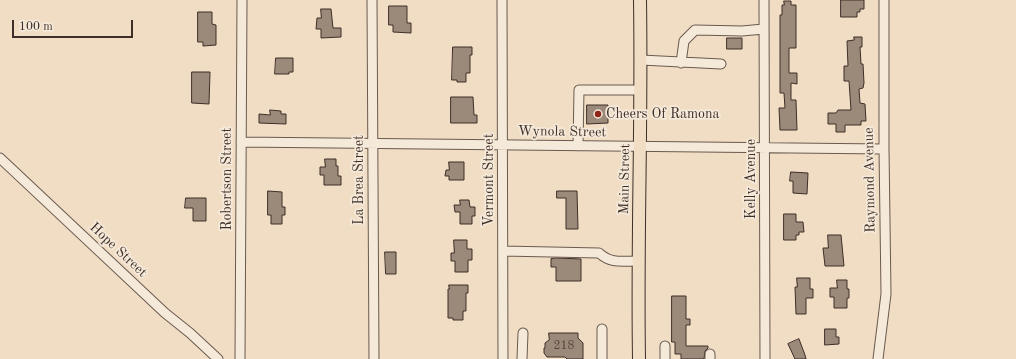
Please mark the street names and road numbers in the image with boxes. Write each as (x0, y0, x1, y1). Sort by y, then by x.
street label: Wynola Street (518, 123, 606, 141)
street label: Raymond Avenue (861, 127, 879, 233)
street label: Robertson Street (219, 128, 235, 230)
street label: Vermont Street (481, 133, 497, 227)
street label: La Brea Street (351, 135, 367, 225)
street label: Kelly Avenue (743, 139, 759, 219)
street label: Main Street (616, 143, 634, 215)
street label: Hope Street (86, 219, 150, 281)

